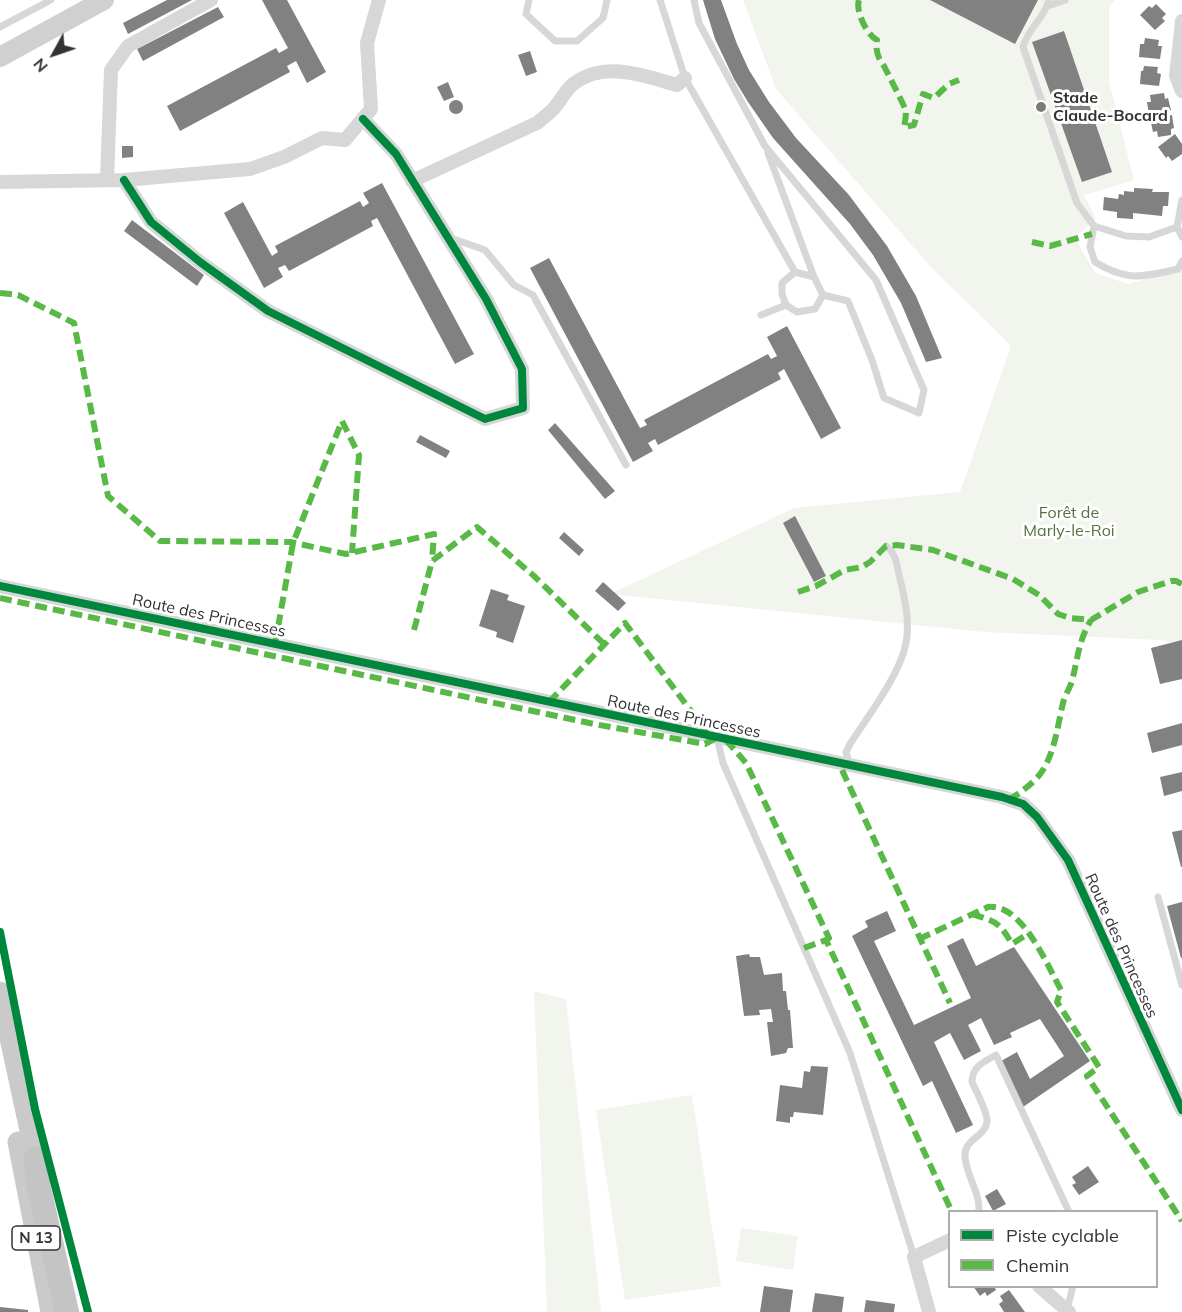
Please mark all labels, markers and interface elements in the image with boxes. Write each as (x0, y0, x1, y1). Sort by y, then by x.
north arrow (24, 24, 84, 84)
text: N (29, 55, 52, 77)
place label: Stade Claude-Bocard (1053, 88, 1168, 126)
marker: Stade Claude-Bocard (1034, 100, 1048, 114)
park label: Forêt de Marly-le-Roi (1023, 503, 1115, 541)
street label: Route des Princesses (131, 590, 287, 642)
street label: Route des Princesses (606, 691, 762, 743)
street label: Route des Princesses (1080, 871, 1162, 1021)
legend (948, 1210, 1158, 1288)
text: Piste cyclable (1006, 1224, 1119, 1247)
road number: N 13 (12, 1226, 60, 1250)
text: Chemin (1006, 1254, 1069, 1277)

